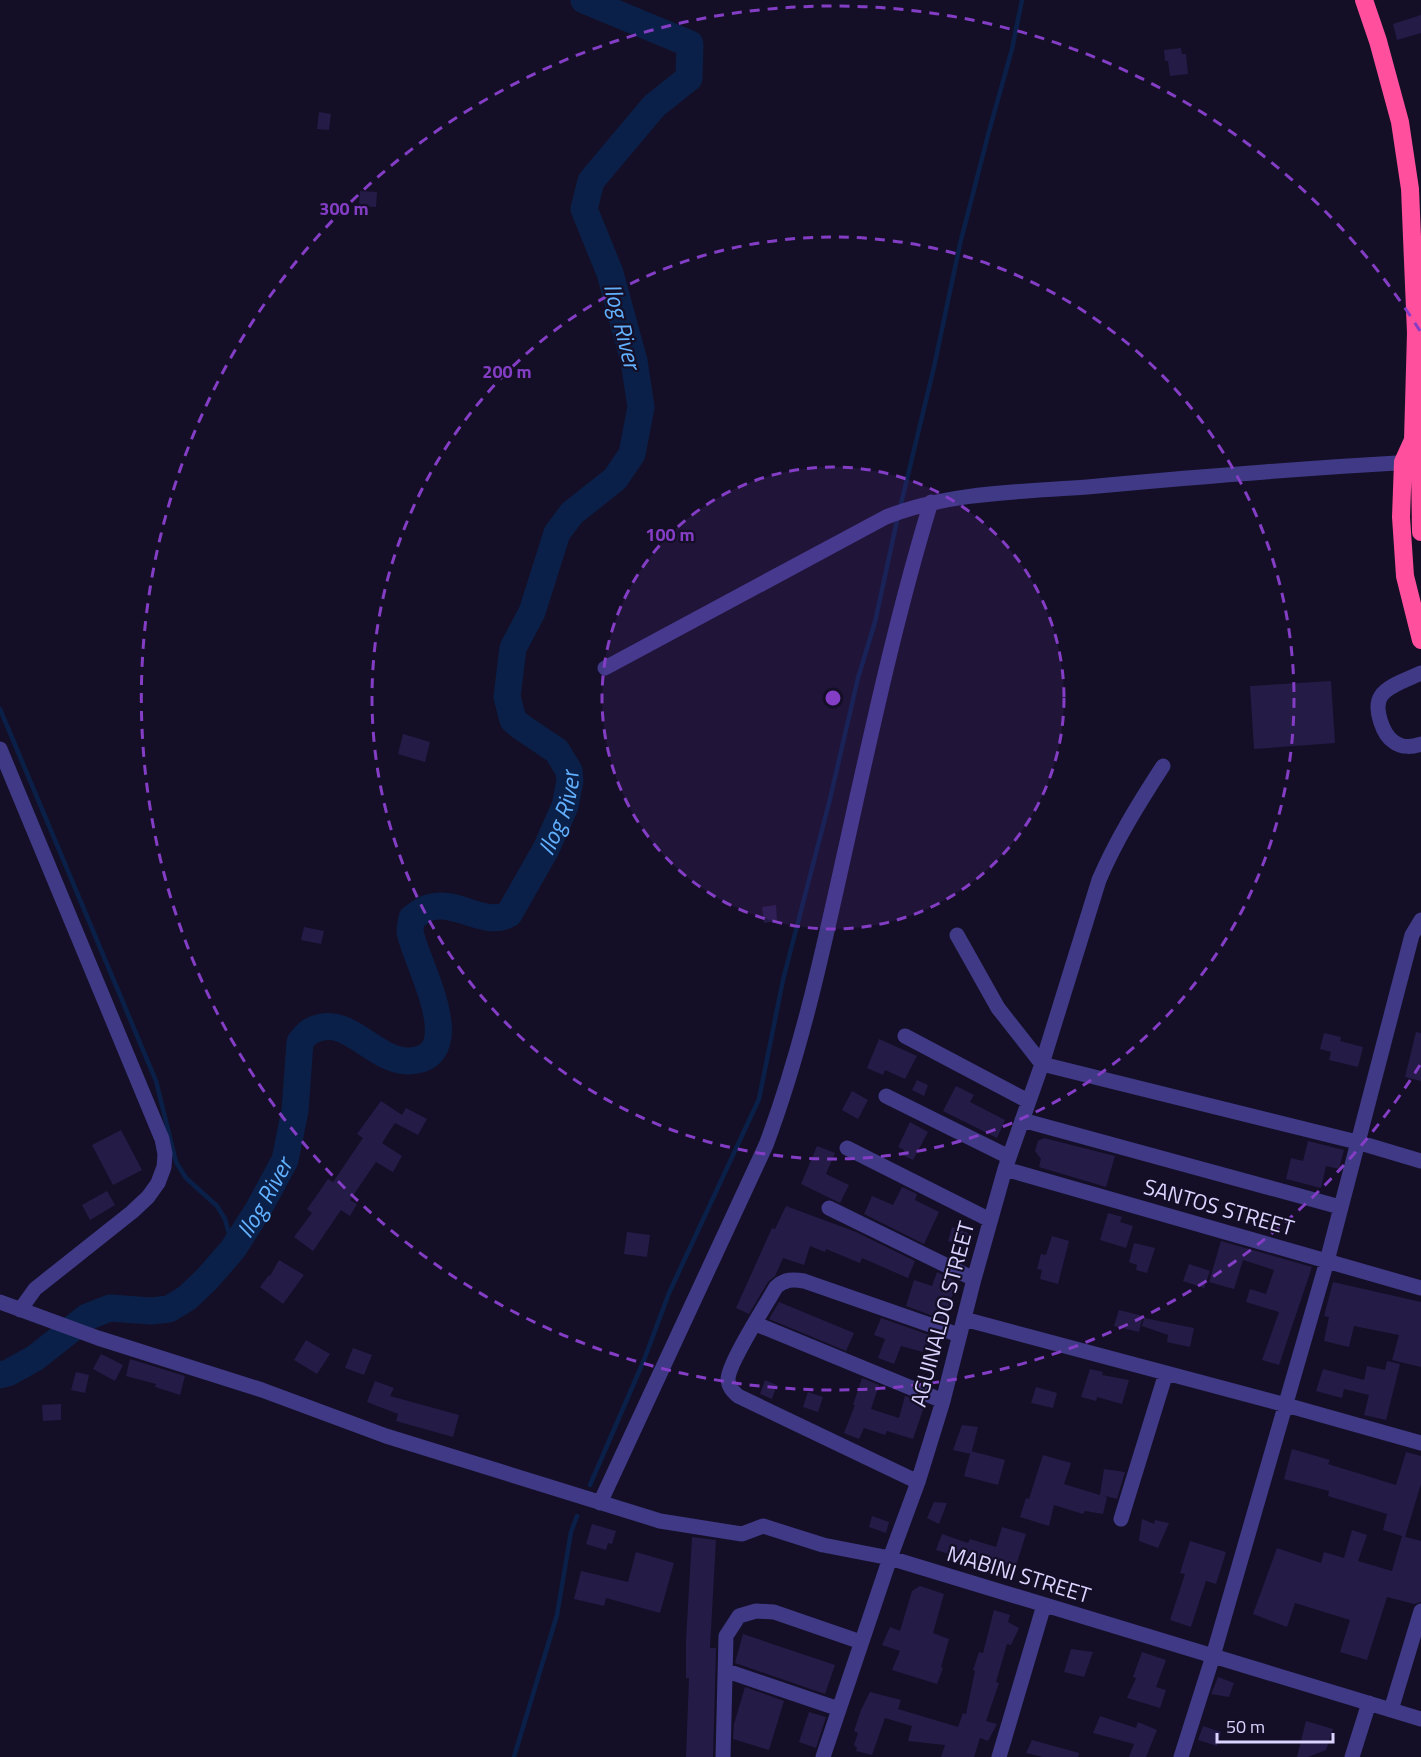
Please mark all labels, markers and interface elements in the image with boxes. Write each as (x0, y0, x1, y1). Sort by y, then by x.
text: 300 m (319, 195, 369, 222)
water label: Ilog River (595, 280, 652, 376)
text: 200 m (482, 358, 532, 385)
text: 100 m (645, 521, 695, 548)
centre of rings (823, 688, 843, 708)
water label: Ilog River (528, 766, 588, 862)
water label: Ilog River (227, 1148, 303, 1244)
street label: SANTOS STREET (1140, 1169, 1299, 1245)
street label: AGUINALDO STREET (901, 1217, 983, 1411)
street label: MABINI STREET (943, 1536, 1095, 1612)
scale bar (1217, 1706, 1332, 1744)
text: 50 m (1226, 1713, 1265, 1740)

